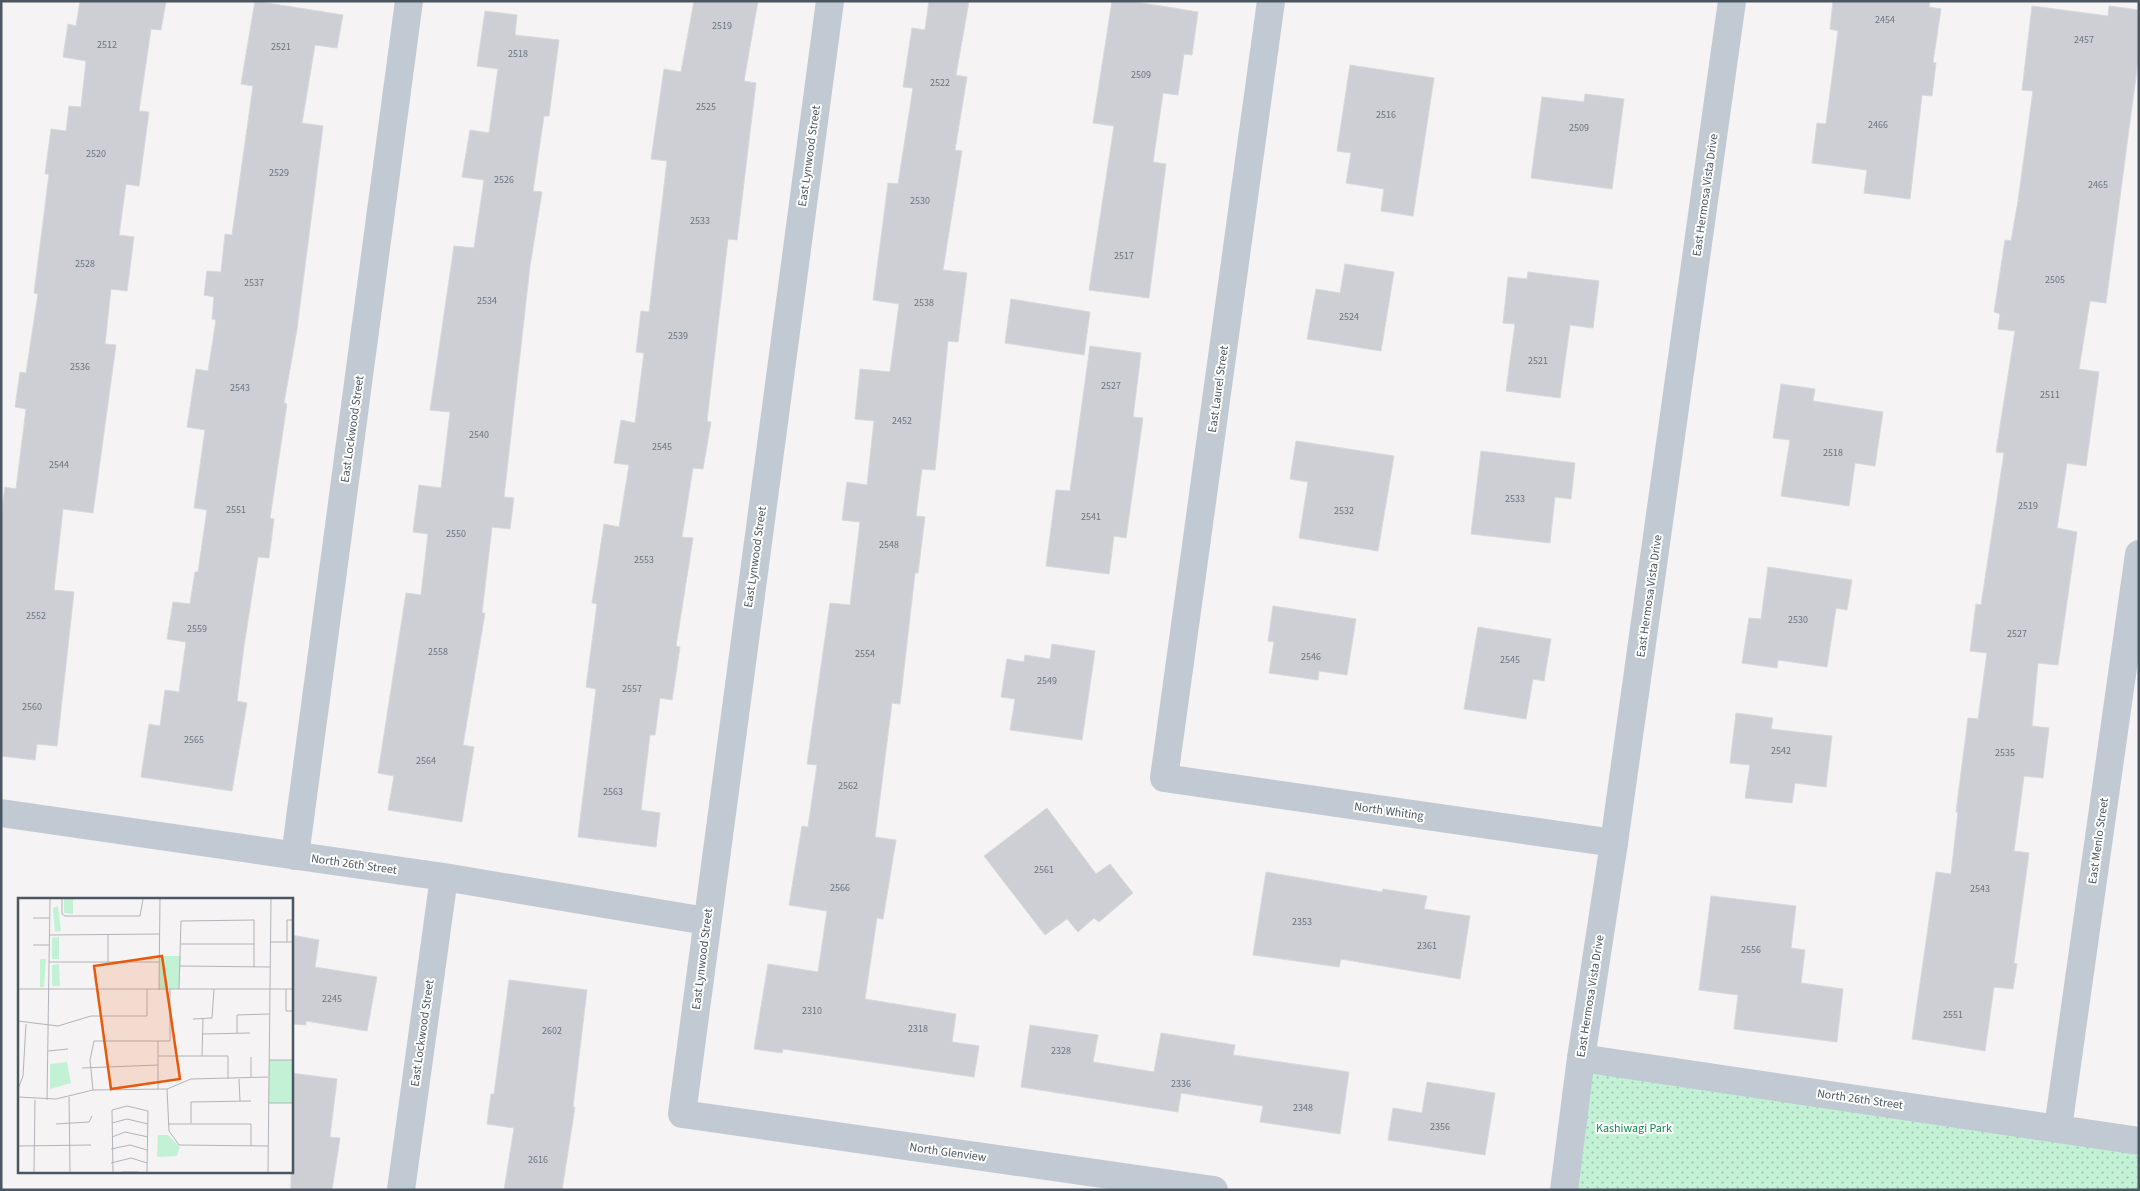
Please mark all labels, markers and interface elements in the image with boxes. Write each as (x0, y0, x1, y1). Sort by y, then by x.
house number: 2454 (1875, 13, 1895, 27)
house number: 2519 (712, 19, 732, 33)
house number: 2457 (2074, 33, 2094, 47)
house number: 2512 (97, 38, 117, 52)
house number: 2521 (271, 40, 291, 54)
house number: 2518 (508, 47, 528, 61)
house number: 2509 (1131, 68, 1151, 82)
house number: 2522 (930, 76, 950, 90)
house number: 2525 (696, 100, 716, 114)
street label: East Lynwood Street (794, 104, 825, 208)
house number: 2516 (1376, 108, 1396, 122)
house number: 2466 (1868, 118, 1888, 132)
house number: 2509 (1569, 121, 1589, 135)
street label: East Hermosa Vista Drive (1688, 133, 1723, 257)
house number: 2520 (86, 147, 106, 161)
house number: 2529 (269, 166, 289, 180)
house number: 2526 (494, 173, 514, 187)
house number: 2465 (2088, 178, 2108, 192)
house number: 2530 (910, 194, 930, 208)
house number: 2533 (690, 214, 710, 228)
house number: 2517 (1114, 249, 1134, 263)
house number: 2528 (75, 257, 95, 271)
house number: 2505 (2045, 273, 2065, 287)
house number: 2537 (244, 276, 264, 290)
house number: 2534 (477, 294, 497, 308)
house number: 2538 (914, 296, 934, 310)
house number: 2524 (1339, 310, 1359, 324)
house number: 2539 (668, 329, 688, 343)
street label: East Laurel Street (1204, 345, 1233, 434)
house number: 2521 (1528, 354, 1548, 368)
house number: 2536 (70, 360, 90, 374)
street label: East Lockwood Street (337, 374, 368, 484)
house number: 2527 (1101, 379, 1121, 393)
house number: 2543 (230, 381, 250, 395)
house number: 2511 (2040, 388, 2060, 402)
house number: 2452 (892, 414, 912, 428)
house number: 2540 (469, 428, 489, 442)
house number: 2545 (652, 440, 672, 454)
house number: 2518 (1823, 446, 1843, 460)
house number: 2544 (49, 458, 69, 472)
house number: 2533 (1505, 492, 1525, 506)
house number: 2519 (2018, 499, 2038, 513)
house number: 2551 (226, 503, 246, 517)
house number: 2532 (1334, 504, 1354, 518)
street label: East Lynwood Street (740, 505, 771, 609)
house number: 2541 (1081, 510, 1101, 524)
house number: 2550 (446, 527, 466, 541)
street label: East Hermosa Vista Drive (1632, 534, 1667, 658)
house number: 2548 (879, 538, 899, 552)
house number: 2553 (634, 553, 654, 567)
house number: 2552 (26, 609, 46, 623)
house number: 2530 (1788, 613, 1808, 627)
house number: 2559 (187, 622, 207, 636)
house number: 2527 (2007, 627, 2027, 641)
house number: 2558 (428, 645, 448, 659)
house number: 2554 (855, 647, 875, 661)
house number: 2546 (1301, 650, 1321, 664)
house number: 2545 (1500, 653, 1520, 667)
house number: 2549 (1037, 674, 1057, 688)
house number: 2557 (622, 682, 642, 696)
house number: 2560 (22, 700, 42, 714)
house number: 2565 (184, 733, 204, 747)
house number: 2542 (1771, 744, 1791, 758)
house number: 2535 (1995, 746, 2015, 760)
house number: 2564 (416, 754, 436, 768)
house number: 2562 (838, 779, 858, 793)
house number: 2563 (603, 785, 623, 799)
street label: East Menlo Street (2084, 797, 2113, 885)
street label: North Whiting (1353, 798, 1425, 825)
street label: North 26th Street (310, 850, 398, 879)
house number: 2561 (1034, 863, 1054, 877)
house number: 2566 (830, 881, 850, 895)
house number: 2543 (1970, 882, 1990, 896)
inset map (18, 898, 292, 1174)
street label: East Lynwood Street (688, 907, 717, 1011)
house number: 2353 (1292, 915, 1312, 929)
street label: East Hermosa Vista Drive (1572, 934, 1609, 1058)
house number: 2361 (1417, 939, 1437, 953)
house number: 2556 (1741, 943, 1761, 957)
street label: East Lockwood Street (407, 978, 438, 1088)
house number: 2245 (322, 992, 342, 1006)
house number: 2310 (802, 1004, 822, 1018)
house number: 2551 (1943, 1008, 1963, 1022)
house number: 2318 (908, 1022, 928, 1036)
house number: 2602 (542, 1024, 562, 1038)
house number: 2328 (1051, 1044, 1071, 1058)
house number: 2336 (1171, 1077, 1191, 1091)
street label: North 26th Street (1816, 1085, 1904, 1114)
house number: 2348 (1293, 1101, 1313, 1115)
house number: 2356 (1430, 1120, 1450, 1134)
park label: Kashiwagi Park (1596, 1120, 1672, 1137)
street label: North Glenview (908, 1139, 988, 1166)
house number: 2616 (528, 1153, 548, 1167)

